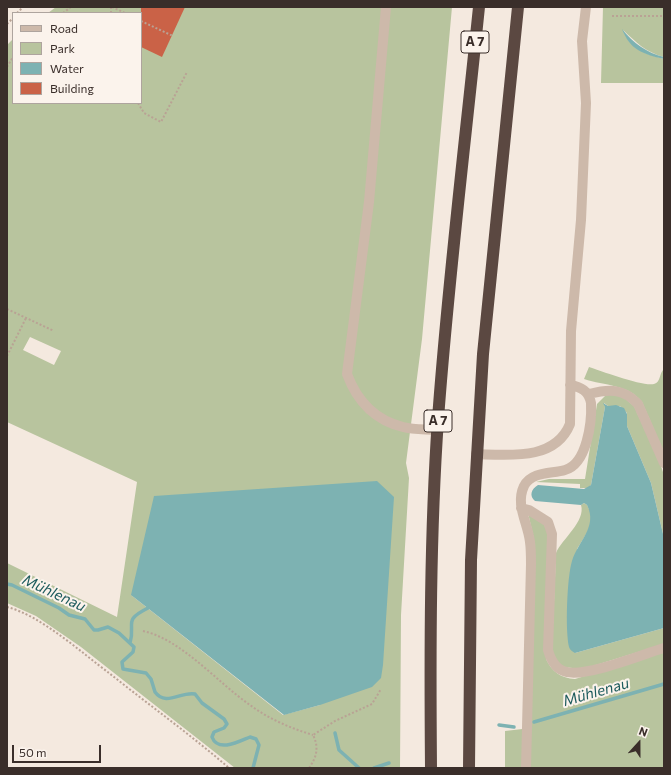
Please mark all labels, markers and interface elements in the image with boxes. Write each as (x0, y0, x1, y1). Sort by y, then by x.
legend (12, 12, 142, 104)
text: Road (50, 21, 78, 35)
road number: A 7 (461, 31, 489, 53)
text: Park (50, 41, 75, 55)
text: Water (50, 61, 84, 75)
text: Building (50, 81, 94, 95)
road number: A 7 (424, 410, 452, 432)
water label: Mühlenau (19, 571, 89, 615)
water label: Mühlenau (561, 674, 631, 710)
north arrow (619, 723, 659, 763)
text: N (637, 724, 650, 739)
scale bar (14, 737, 103, 763)
text: 50 m (19, 745, 47, 759)

